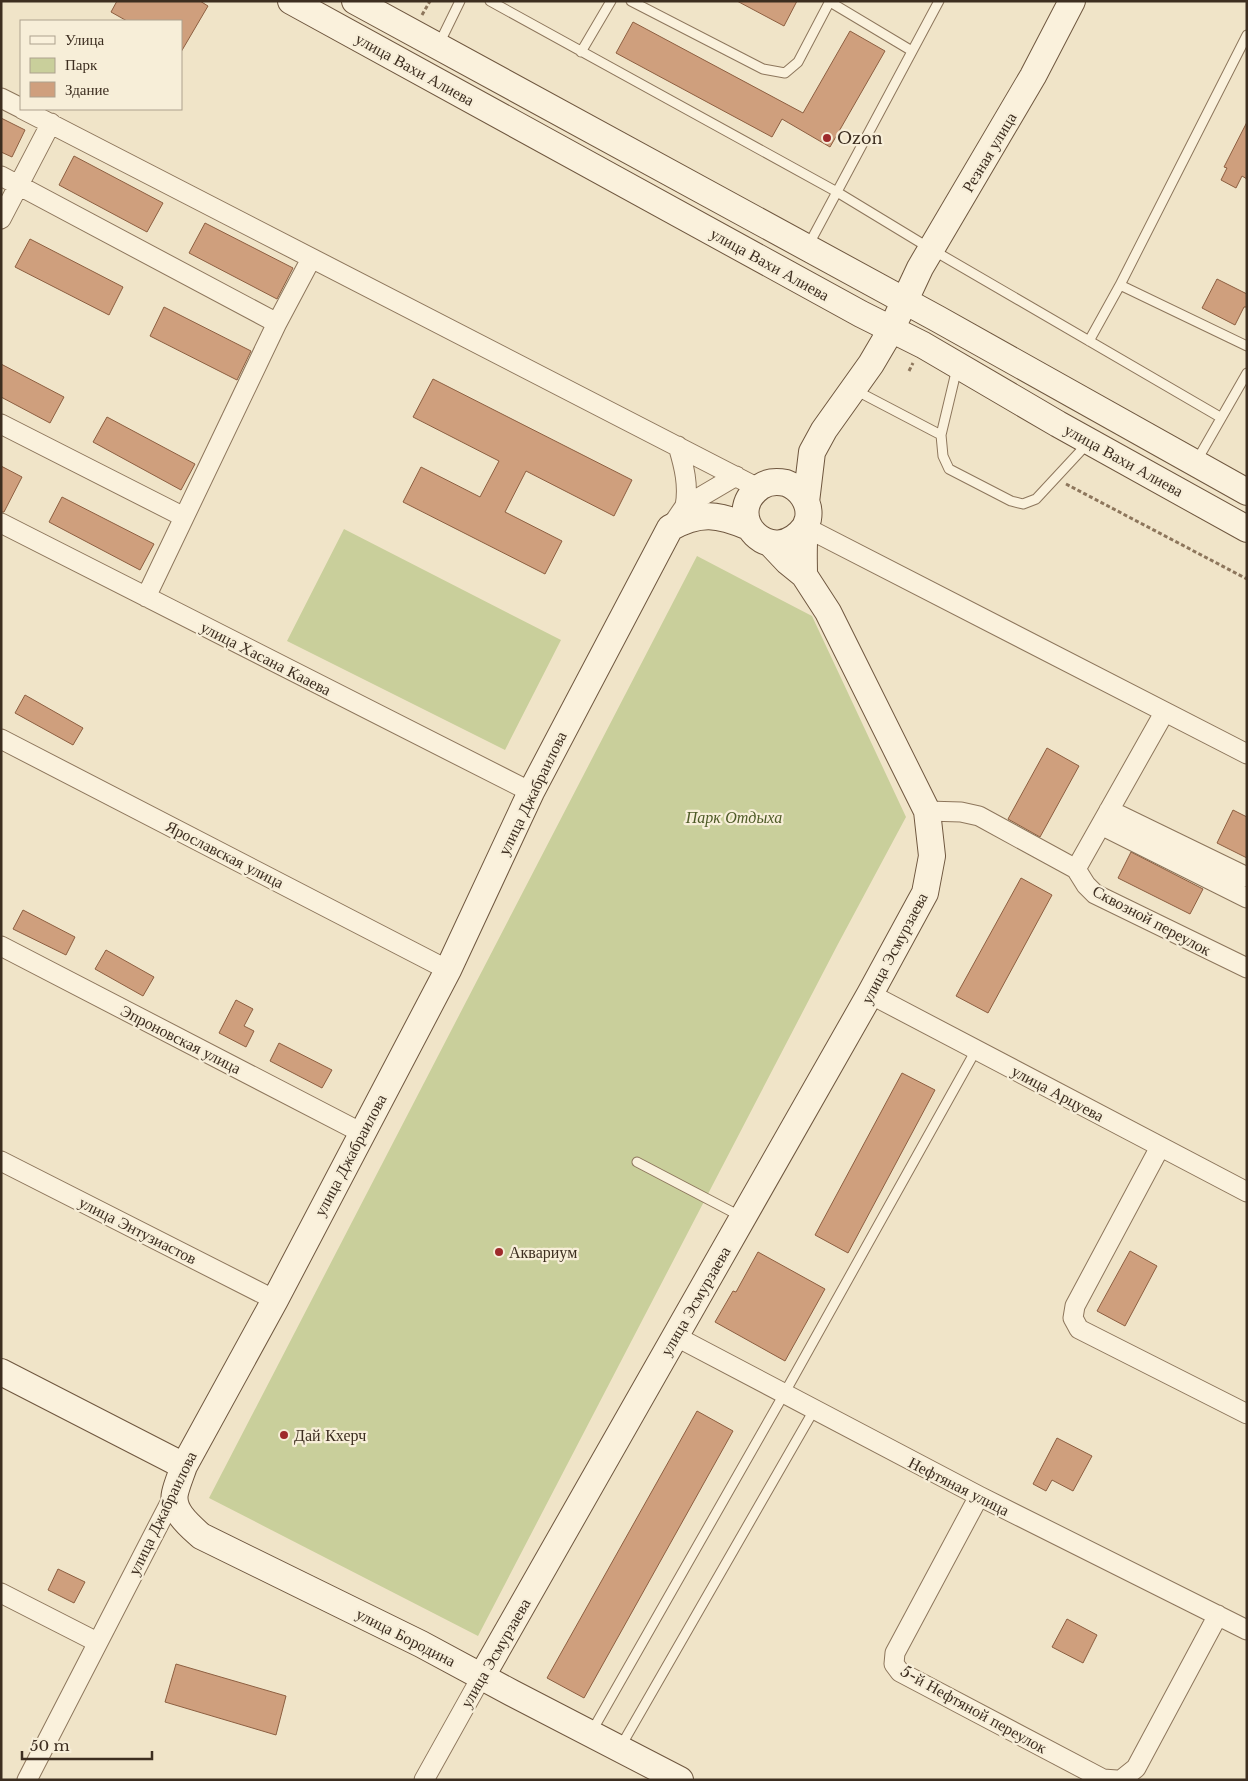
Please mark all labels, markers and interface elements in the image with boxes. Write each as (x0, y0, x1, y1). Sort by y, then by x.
legend (20, 20, 182, 110)
street label: улица Вахи Алиева (352, 28, 478, 110)
text: Улица (65, 30, 104, 49)
text: Парк (65, 55, 98, 74)
text: Здание (65, 80, 109, 99)
street label: Резная улица (957, 109, 1021, 195)
place label: Ozon (837, 128, 882, 148)
marker: Ozon (821, 132, 833, 144)
street label: улица Вахи Алиева (707, 223, 833, 305)
street label: улица Вахи Алиева (1061, 419, 1187, 501)
street label: улица Хасана Кааева (197, 616, 335, 700)
street label: улица Джабраилова (493, 728, 571, 858)
park label: Парк Отдыха (685, 807, 782, 827)
street label: Ярославская улица (163, 816, 287, 892)
street label: Сквозной переулок (1089, 880, 1215, 960)
street label: улица Эсмурзаева (856, 889, 932, 1007)
street label: Эпроновская улица (118, 1000, 244, 1078)
street label: улица Арцуева (1008, 1060, 1108, 1126)
street label: улица Джабраилова (309, 1091, 391, 1219)
street label: улица Энтузиастов (76, 1192, 201, 1268)
place label: Аквариум (509, 1242, 577, 1262)
street label: улица Эсмурзаева (656, 1243, 734, 1359)
marker: Аквариум (493, 1246, 505, 1258)
place label: Дай Кхерч (294, 1425, 366, 1445)
marker: Дай Кхерч (278, 1429, 290, 1441)
street label: улица Джабраилова (123, 1448, 201, 1578)
street label: Нефтяная улица (905, 1452, 1013, 1520)
street label: улица Эсмурзаева (456, 1595, 534, 1711)
street label: улица Бородина (353, 1603, 459, 1671)
street label: 5-й Нефтяной переулок (897, 1660, 1051, 1758)
scale bar (22, 1728, 152, 1760)
text: 50 m (30, 1736, 70, 1755)

